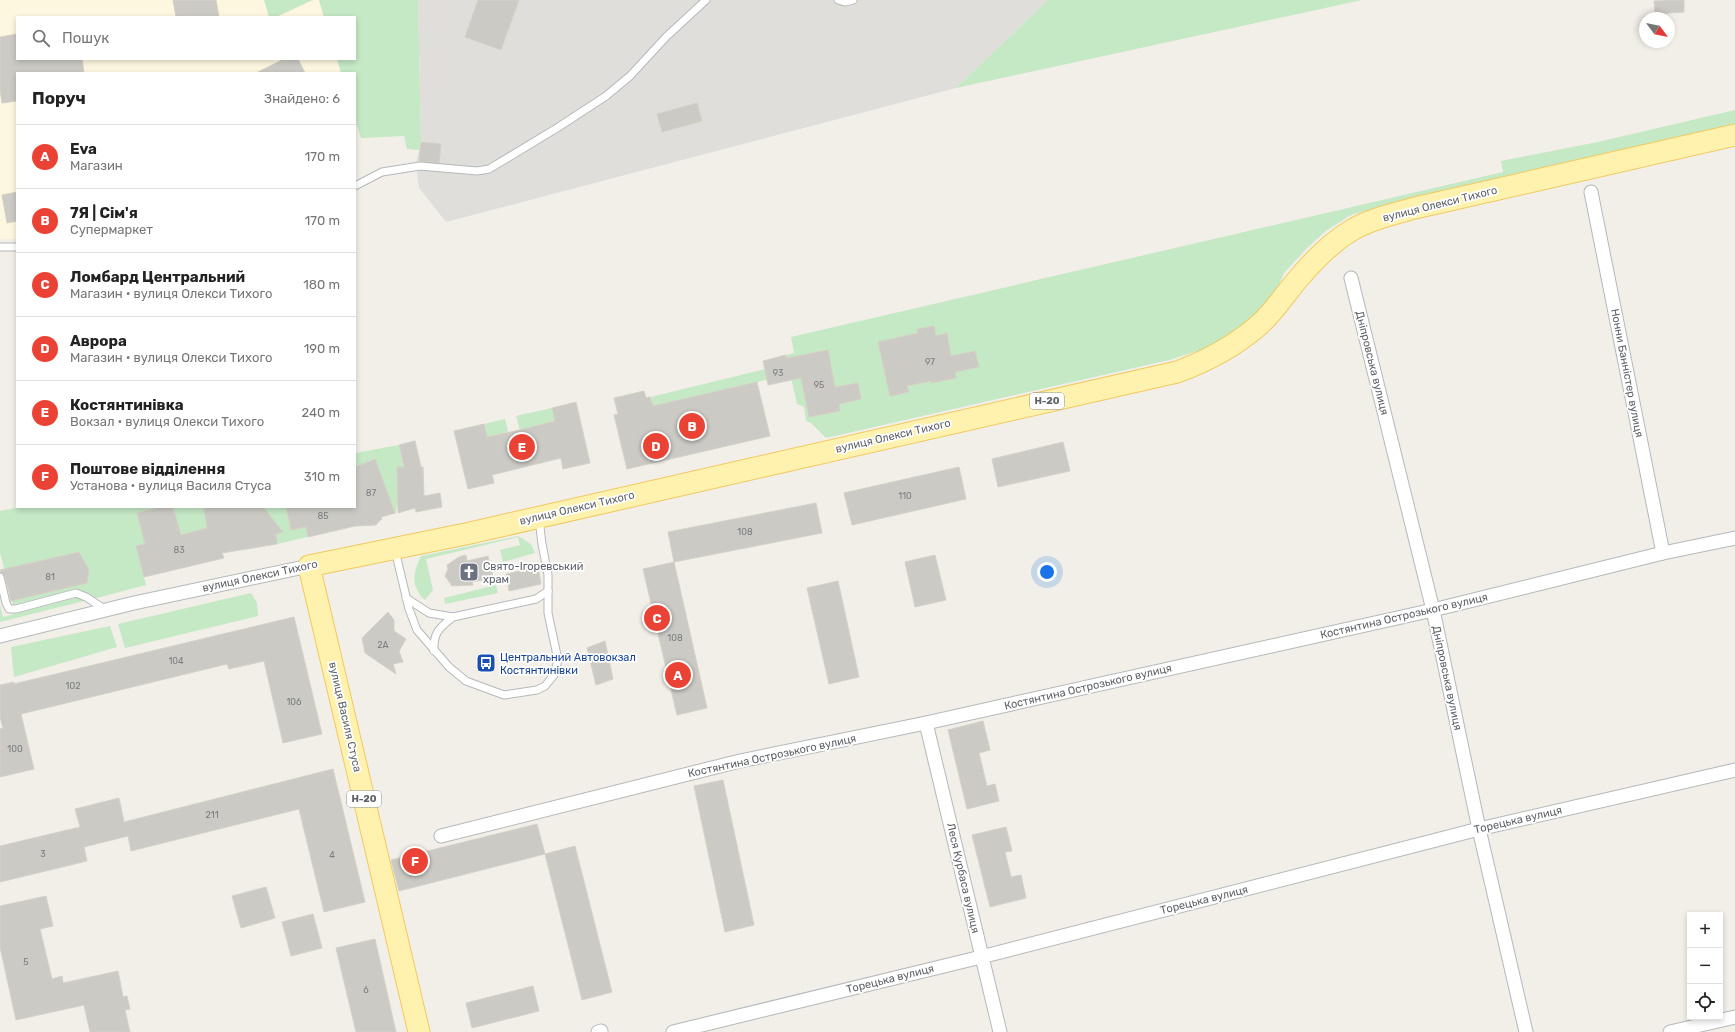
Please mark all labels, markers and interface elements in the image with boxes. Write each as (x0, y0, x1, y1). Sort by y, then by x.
north arrow (1639, 12, 1675, 48)
search box (16, 16, 356, 60)
icon: search (30, 27, 52, 49)
text: Пошук (62, 29, 109, 47)
text: Поруч (32, 88, 86, 108)
text: Знайдено: 6 (264, 91, 340, 106)
text: Eva (70, 140, 97, 158)
text: A (40, 149, 50, 164)
text: 170 m (305, 149, 340, 164)
text: Магазин (70, 158, 123, 173)
street label: вулиця Олекси Тихого (1381, 183, 1499, 225)
text: 7Я | Сім'я (70, 204, 138, 222)
text: B (40, 213, 50, 228)
text: 170 m (305, 213, 340, 228)
text: Супермаркет (70, 222, 153, 237)
text: Ломбард Центральний (70, 268, 245, 286)
text: C (40, 277, 50, 292)
text: 180 m (303, 277, 340, 292)
text: Магазин · вулиця Олекси Тихого (70, 286, 272, 301)
street label: Нонни Банністер вулиця (1608, 307, 1646, 439)
street label: Дніпровська вулиця (1353, 310, 1391, 416)
text: Аврора (70, 332, 127, 350)
text: D (40, 341, 50, 356)
text: 190 m (304, 341, 340, 356)
text: Магазин · вулиця Олекси Тихого (70, 350, 272, 365)
house number: 97 (925, 357, 935, 367)
house number: 93 (773, 368, 783, 378)
house number: 95 (814, 380, 824, 390)
road number: Н-20 (1030, 393, 1064, 409)
text: Костянтинівка (70, 396, 184, 414)
text: E (41, 405, 49, 420)
text: 240 m (301, 405, 340, 420)
pin: B (679, 411, 705, 441)
text: Вокзал · вулиця Олекси Тихого (70, 414, 264, 429)
street label: вулиця Олекси Тихого (834, 416, 952, 456)
pin: D (643, 431, 669, 461)
pin: E (509, 432, 535, 462)
text: Поштове відділення (70, 460, 225, 478)
text: F (41, 469, 49, 484)
text: 310 m (304, 469, 340, 484)
text: Установа · вулиця Василя Стуса (70, 478, 271, 493)
house number: 87 (366, 488, 377, 498)
street label: вулиця Олекси Тихого (518, 488, 636, 528)
house number: 110 (898, 491, 912, 501)
house number: 85 (317, 511, 329, 521)
house number: 108 (737, 527, 753, 537)
house number: 83 (173, 545, 185, 555)
street label: вулиця Олекси Тихого (201, 557, 319, 595)
place label: Свято-Ігоревський храм (483, 560, 583, 586)
church icon: Свято-Ігоревський храм (458, 561, 480, 583)
your location (1037, 562, 1057, 582)
house number: 81 (45, 572, 55, 582)
street label: Костянтина Острозького вулиця (1319, 590, 1489, 642)
pin: C (644, 603, 670, 633)
street label: Дніпровська вулиця (1430, 624, 1464, 732)
house number: 108 (667, 633, 683, 643)
house number: 2А (377, 640, 389, 650)
place label: Центральний Автовокзал Костянтинівки (500, 651, 636, 677)
bus stop icon: Центральний Автовокзал Костянтинівки (475, 652, 497, 674)
house number: 104 (168, 656, 184, 666)
pin: A (665, 660, 691, 690)
street label: вулиця Василя Стуса (326, 661, 364, 773)
street label: Костянтина Острозького вулиця (1003, 661, 1173, 713)
house number: 102 (66, 681, 80, 691)
house number: 106 (287, 697, 302, 707)
street label: Костянтина Острозького вулиця (687, 732, 857, 780)
house number: 100 (7, 744, 23, 754)
road number: Н-20 (347, 791, 381, 807)
street label: Торецька вулиця (1473, 804, 1563, 836)
house number: 211 (206, 810, 219, 820)
street label: Леся Курбаса вулиця (944, 822, 982, 934)
pin: F (402, 846, 428, 876)
house number: 3 (40, 849, 46, 859)
house number: 4 (329, 850, 335, 860)
street label: Торецька вулиця (1159, 883, 1249, 917)
map controls (1687, 912, 1723, 1020)
button: + (1687, 912, 1723, 948)
button: − (1687, 948, 1723, 984)
house number: 5 (23, 957, 29, 967)
street label: Торецька вулиця (845, 962, 935, 996)
button: locate (1687, 984, 1723, 1020)
house number: 6 (363, 985, 369, 995)

